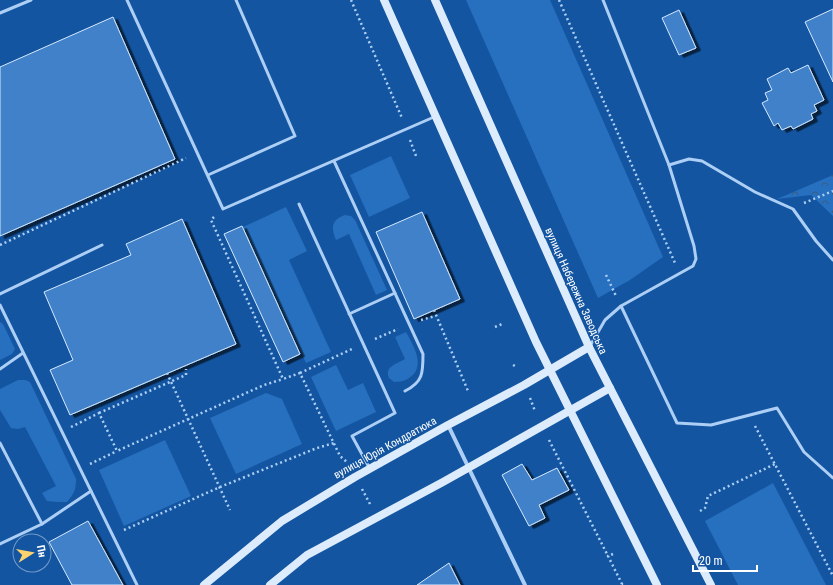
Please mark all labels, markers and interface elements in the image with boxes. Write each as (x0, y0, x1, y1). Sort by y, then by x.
street label: вулиця Набережна Заводська (542, 226, 610, 356)
street label: вулиця Юрія Кондратюка (331, 414, 439, 482)
north arrow (12, 533, 52, 573)
text: Пн (34, 544, 49, 558)
scale bar (693, 547, 757, 573)
text: 20 m (699, 554, 723, 568)

